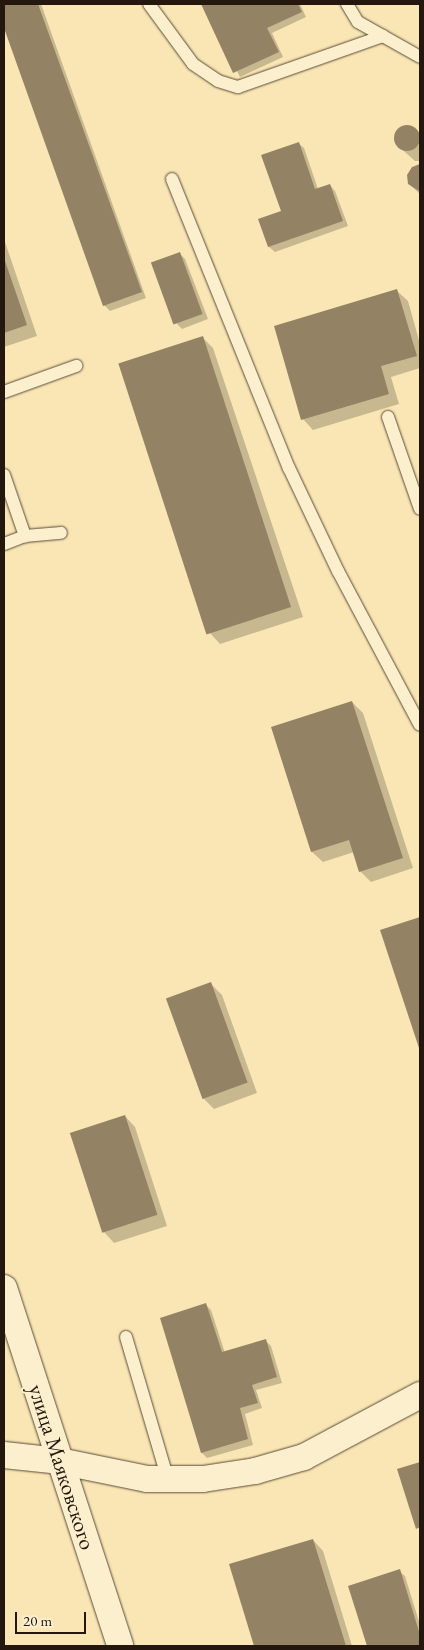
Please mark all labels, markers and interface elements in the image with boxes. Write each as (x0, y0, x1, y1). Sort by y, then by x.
street label: улица Маяковского (23, 1381, 101, 1553)
scale bar (18, 1602, 89, 1634)
text: 20 m (23, 1611, 52, 1630)

